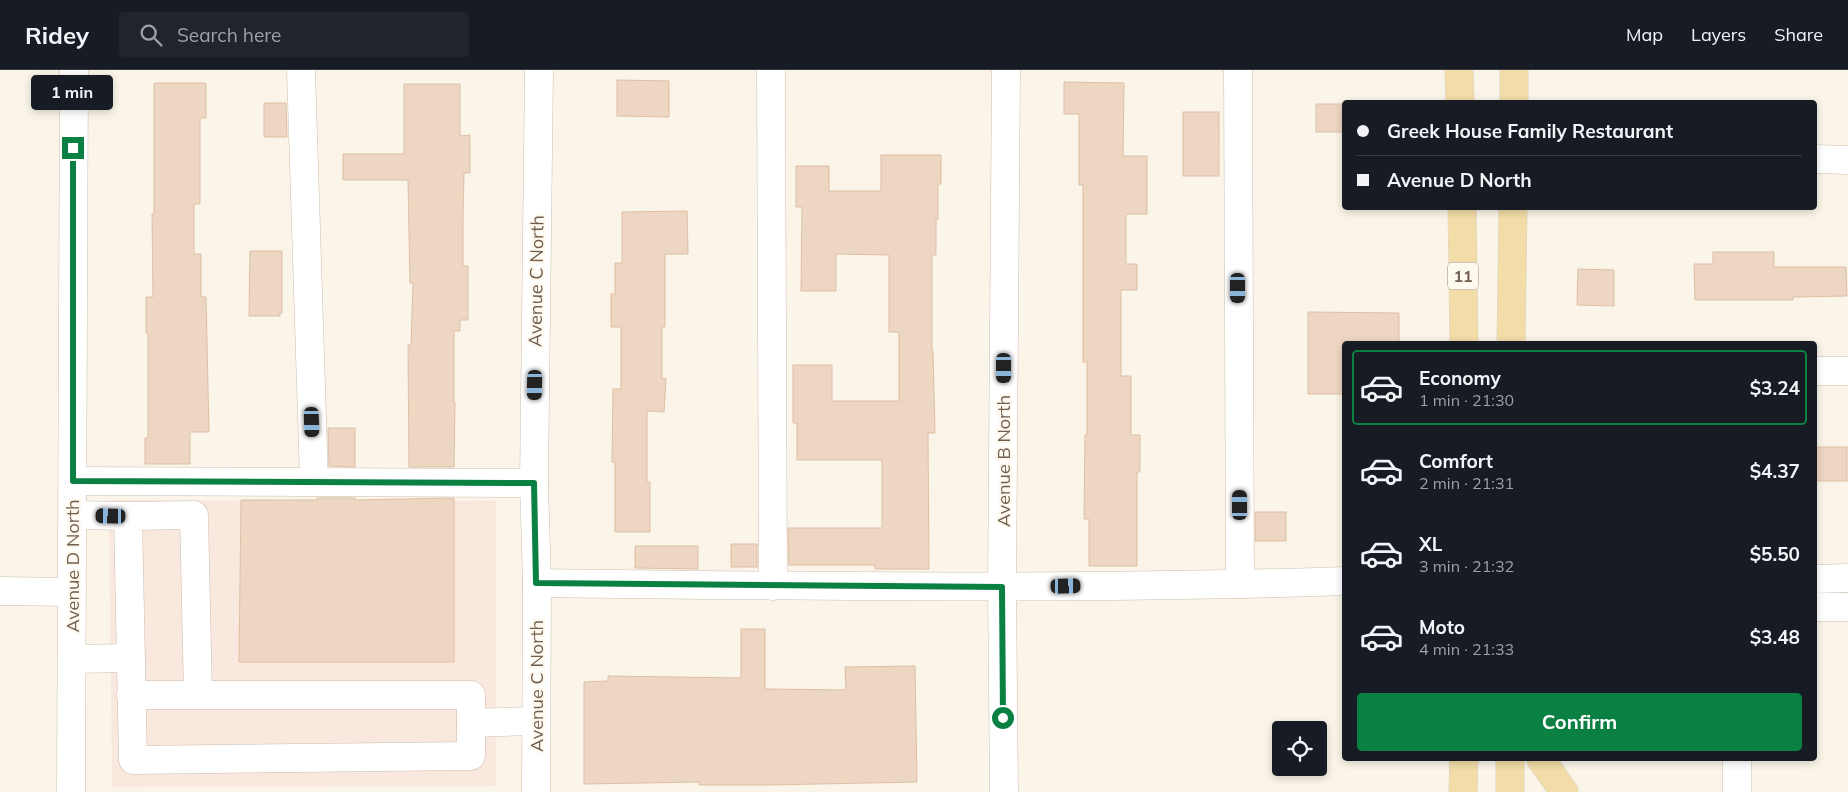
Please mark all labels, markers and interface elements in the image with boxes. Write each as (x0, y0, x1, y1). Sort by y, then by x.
search box (119, 12, 469, 57)
text: Ridey (25, 20, 89, 50)
icon: search (137, 21, 165, 49)
text: Search here (177, 23, 281, 47)
text: Map (1626, 23, 1663, 46)
text: Layers (1691, 23, 1746, 46)
text: Share (1774, 23, 1823, 46)
callout: 1 min (32, 75, 114, 110)
text: 1 min (51, 82, 93, 102)
text: Greek House Family Restaurant (1387, 119, 1673, 143)
route end (62, 137, 84, 159)
text: Avenue D North (1387, 168, 1532, 192)
street label: Avenue C North (523, 215, 549, 347)
road number: 11 (1448, 262, 1478, 290)
car (1230, 273, 1245, 303)
car (996, 353, 1011, 383)
icon: car (1359, 365, 1404, 410)
text: Economy (1419, 366, 1501, 390)
car (527, 370, 542, 400)
text: $3.24 (1750, 376, 1800, 400)
text: 1 min · 21:30 (1419, 390, 1514, 410)
street label: Avenue B North (992, 395, 1015, 527)
car (303, 407, 320, 437)
icon: car (1359, 448, 1404, 493)
text: Comfort (1419, 449, 1493, 473)
text: $4.37 (1750, 459, 1800, 483)
text: 2 min · 21:31 (1419, 473, 1514, 493)
car (1232, 490, 1247, 520)
street label: Avenue D North (61, 499, 84, 633)
car (95, 508, 126, 524)
icon: car (1359, 531, 1404, 576)
text: XL (1419, 532, 1442, 556)
text: $5.50 (1750, 542, 1800, 566)
text: 3 min · 21:32 (1419, 556, 1514, 576)
car (1050, 578, 1081, 594)
icon: car (1359, 614, 1404, 659)
text: Moto (1419, 615, 1465, 639)
street label: Avenue C North (525, 620, 548, 752)
text: $3.48 (1750, 625, 1800, 649)
text: 4 min · 21:33 (1419, 639, 1514, 659)
button: Confirm (1357, 693, 1802, 751)
route start (992, 707, 1014, 729)
map controls (1272, 721, 1327, 776)
button: locate (1272, 721, 1327, 776)

